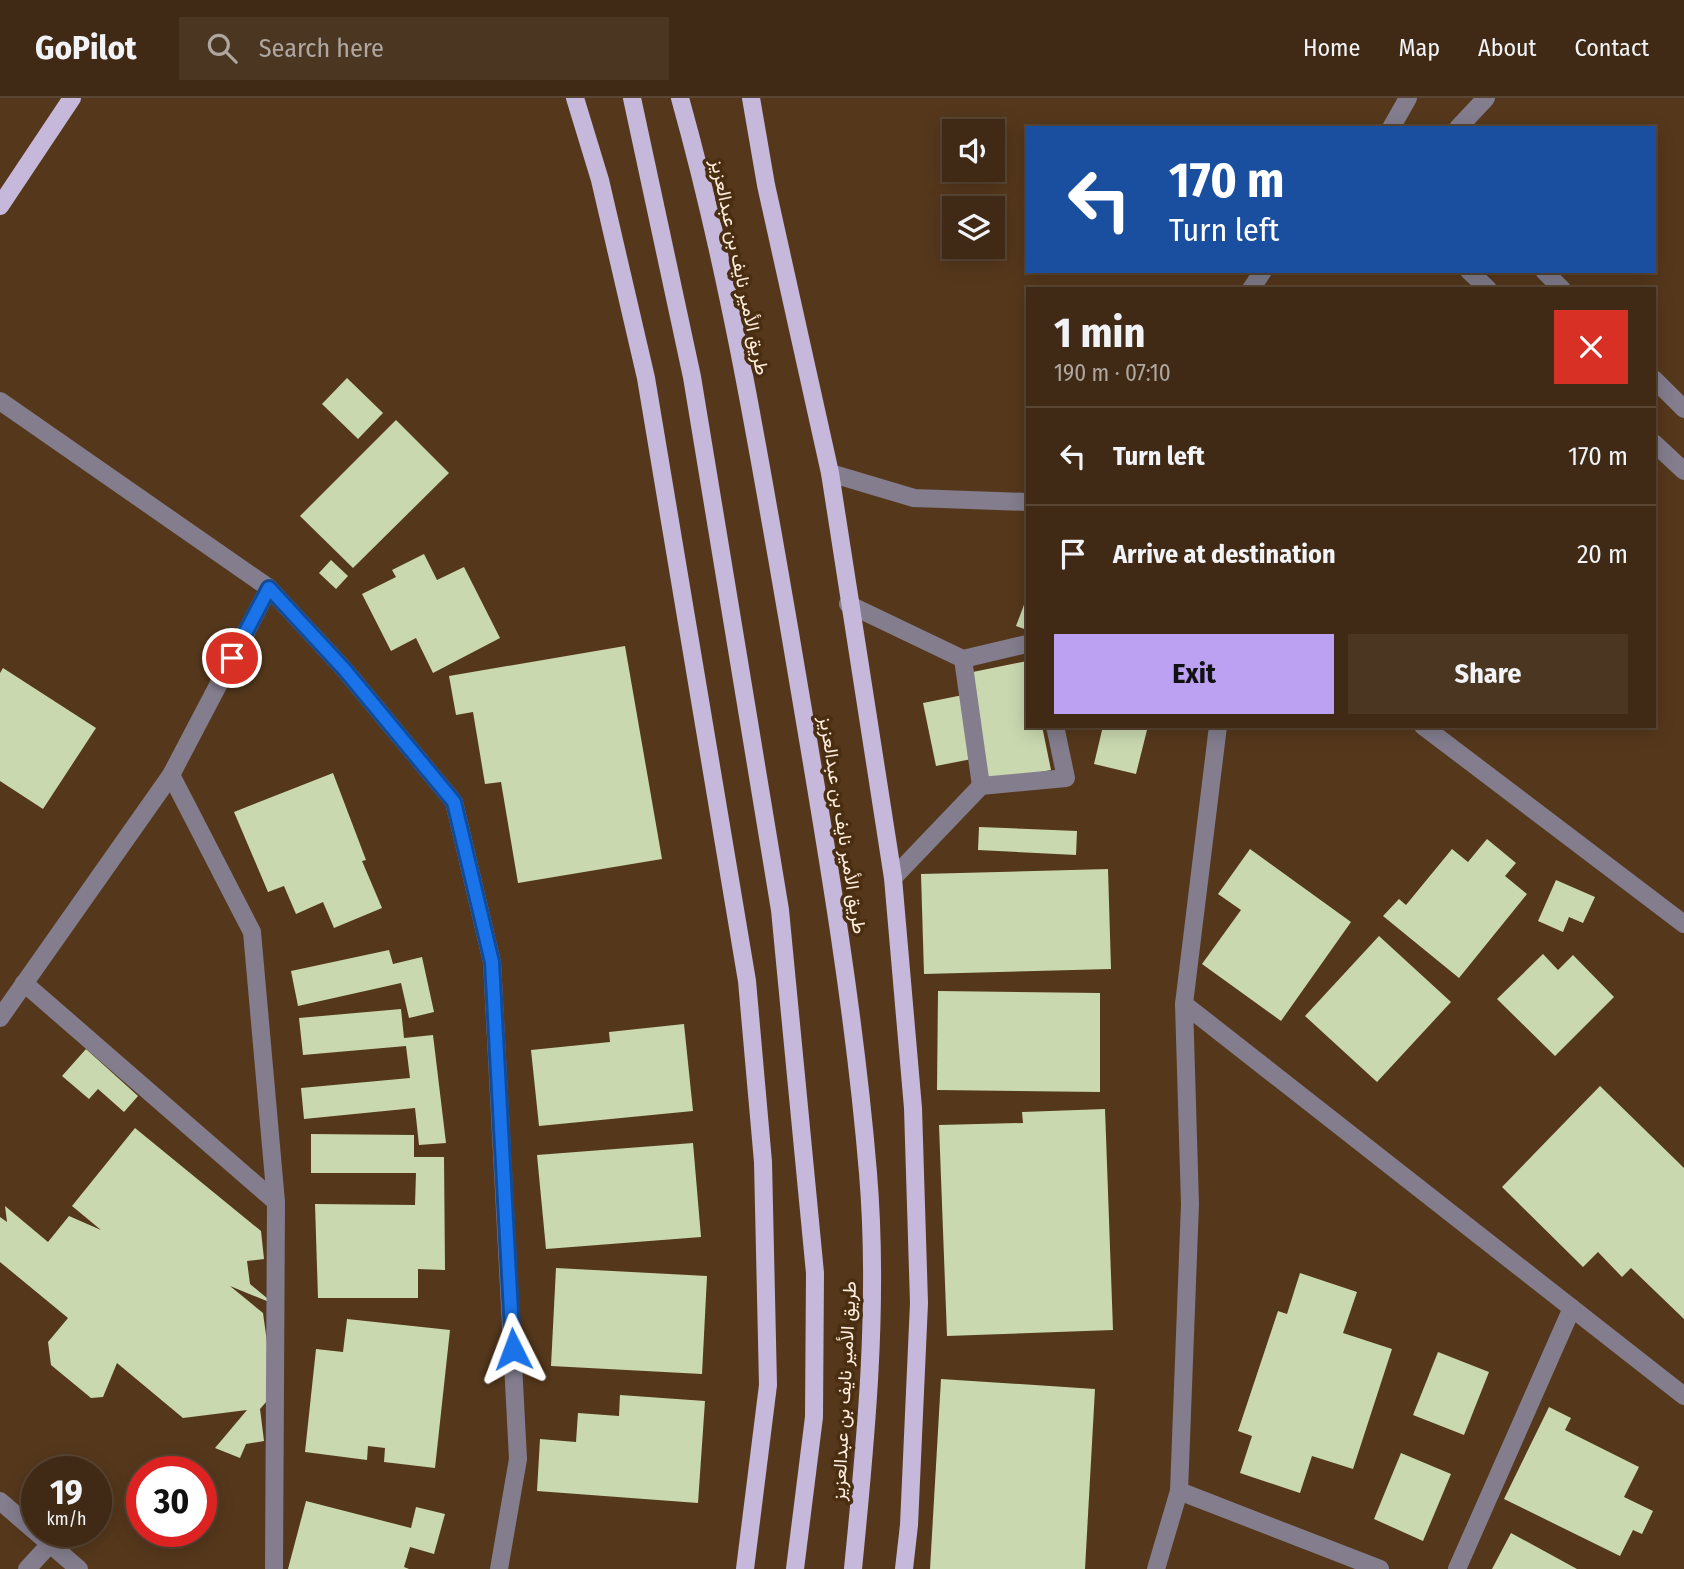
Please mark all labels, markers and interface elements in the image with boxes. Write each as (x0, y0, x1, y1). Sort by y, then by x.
search box (179, 17, 669, 80)
text: GoPilot (35, 28, 137, 68)
icon: search (203, 29, 241, 67)
text: Search here (259, 33, 384, 64)
text: Home (1303, 34, 1360, 62)
text: Map (1398, 34, 1440, 62)
text: About (1478, 34, 1536, 62)
text: Contact (1574, 34, 1649, 62)
map controls (942, 119, 1005, 259)
button: sound (942, 119, 1005, 182)
text: 170 m (1169, 151, 1285, 210)
icon: left (1054, 154, 1145, 245)
street label: طريق الأمير نايف بن عبدالعزيز (706, 156, 774, 377)
button: layers (942, 196, 1005, 259)
text: Turn left (1169, 211, 1279, 249)
text: 1 min (1054, 308, 1145, 358)
button: close (1554, 310, 1628, 384)
text: 190 m · 07:10 (1054, 359, 1171, 387)
icon: left (1054, 437, 1092, 475)
text: Turn left (1113, 441, 1205, 472)
text: 170 m (1568, 441, 1628, 472)
icon: arrive (1054, 535, 1092, 573)
text: Arrive at destination (1113, 539, 1336, 570)
text: 20 m (1577, 539, 1628, 570)
pin (202, 628, 262, 688)
button: Exit (1054, 634, 1334, 714)
button: Share (1348, 634, 1628, 714)
icon: arrive (213, 639, 251, 677)
street label: طريق الأمير نايف بن عبدالعزيز (814, 713, 872, 936)
street label: طريق الأمير نايف بن عبدالعزيز (827, 1280, 861, 1503)
position arrow (476, 1312, 550, 1386)
speed limit sign: 30 (126, 1456, 217, 1547)
text: 19 (50, 1471, 83, 1513)
text: km/h (46, 1508, 87, 1530)

